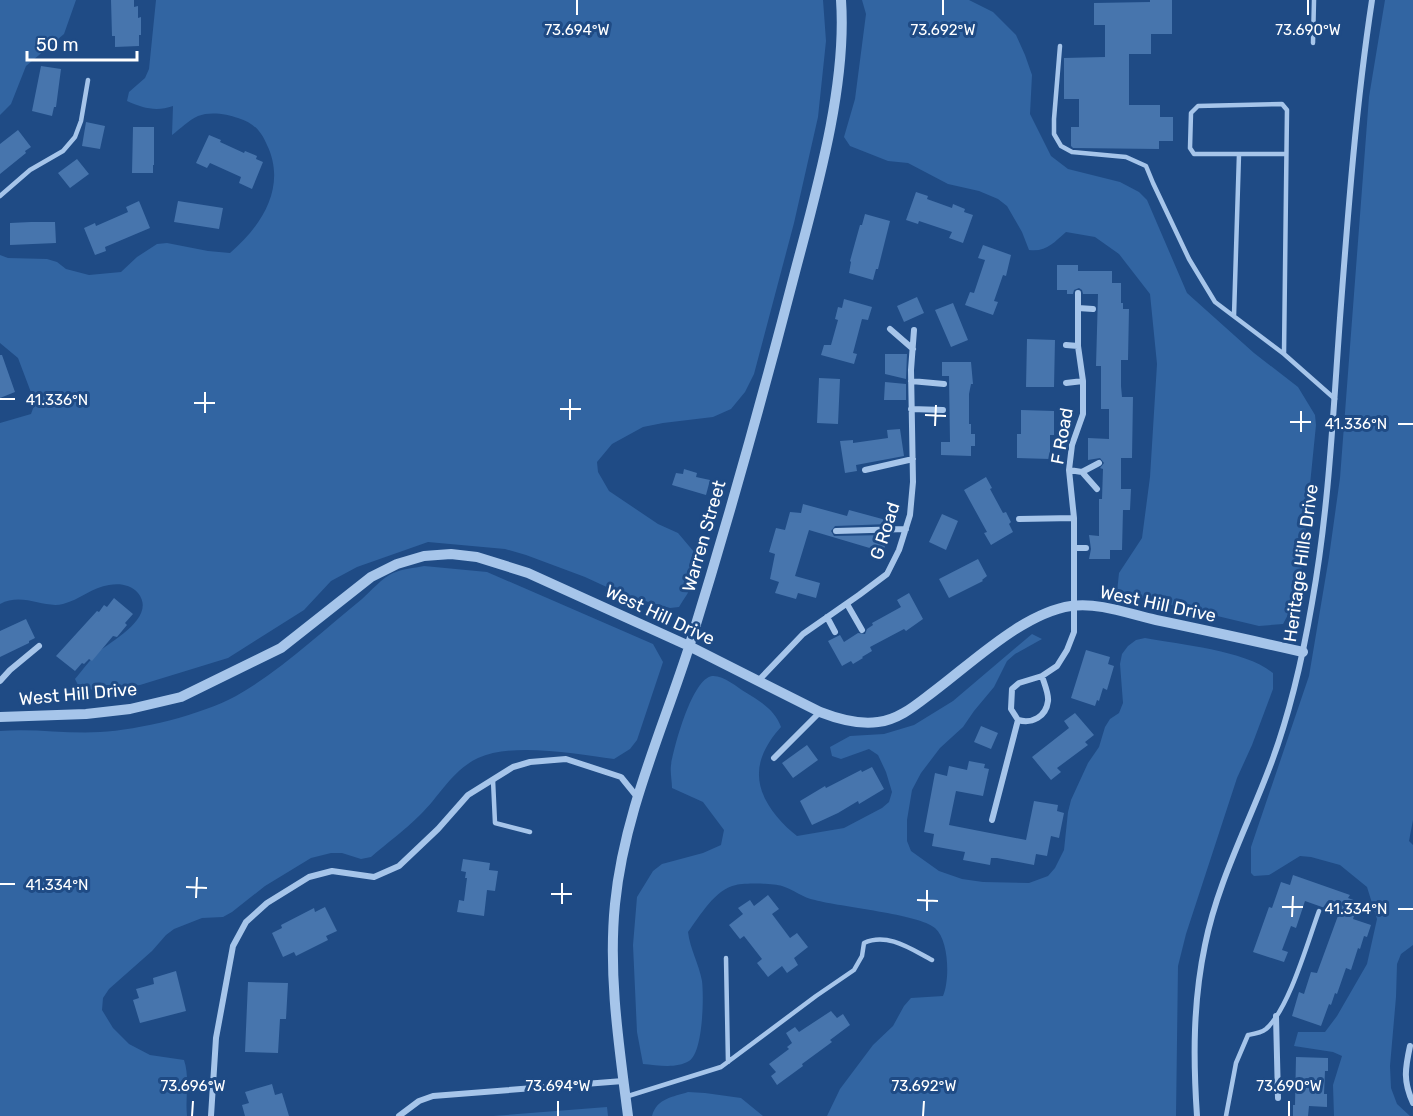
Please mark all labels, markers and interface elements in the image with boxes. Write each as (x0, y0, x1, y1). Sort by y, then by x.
text: 73.694°W (544, 21, 610, 39)
text: 73.692°W (911, 21, 975, 39)
text: 73.690°W (1275, 21, 1341, 39)
scale bar (27, 24, 136, 62)
text: 50 m (36, 34, 79, 56)
text: 41.336°N (26, 391, 88, 409)
street label: F Road (1046, 406, 1078, 466)
text: 41.336°N (1325, 415, 1387, 433)
street label: Warren Street (678, 478, 730, 594)
street label: Heritage Hills Drive (1279, 483, 1323, 643)
street label: G Road (865, 499, 905, 563)
street label: West Hill Drive (602, 580, 718, 650)
street label: West Hill Drive (1098, 581, 1218, 627)
street label: West Hill Drive (18, 678, 138, 710)
text: 41.334°N (26, 876, 88, 894)
text: 41.334°N (1325, 900, 1387, 918)
text: 73.696°W (161, 1077, 226, 1095)
text: 73.694°W (525, 1077, 591, 1095)
text: 73.692°W (892, 1077, 956, 1095)
text: 73.690°W (1256, 1077, 1322, 1095)

